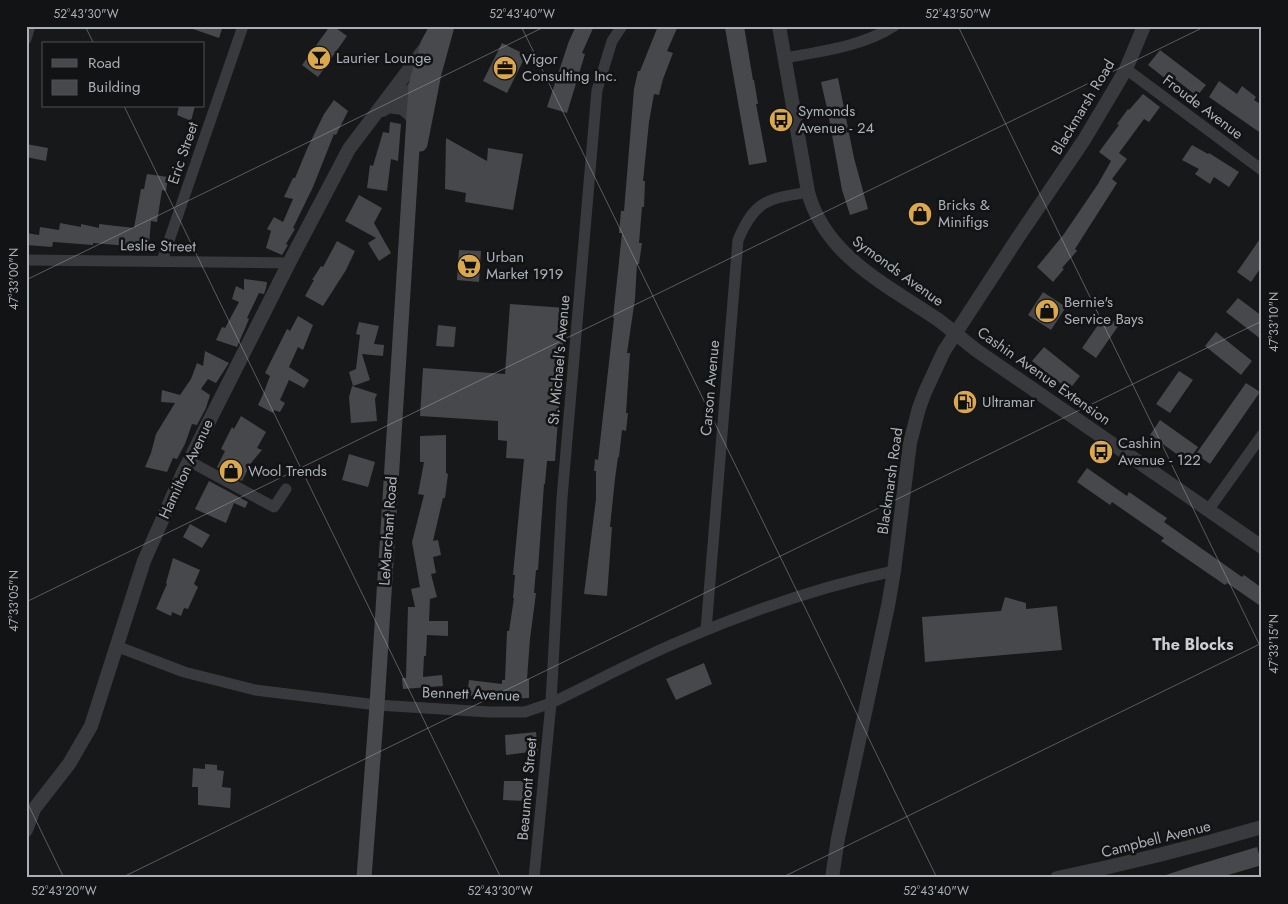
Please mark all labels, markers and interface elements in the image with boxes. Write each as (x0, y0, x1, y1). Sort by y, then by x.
text: 52°43'30"W (53, 5, 119, 23)
text: 52°43'40"W (489, 5, 555, 23)
text: 52°43'50"W (925, 5, 991, 23)
legend (42, 42, 205, 108)
bar icon: Laurier Lounge (306, 45, 332, 71)
place label: Laurier Lounge (336, 47, 431, 69)
place label: Vigor Consulting Inc. (522, 48, 617, 87)
text: Road (88, 52, 120, 74)
office icon: Vigor Consulting Inc. (492, 55, 518, 81)
street label: Blackmarsh Road (1046, 55, 1120, 159)
street label: Froude Avenue (1158, 69, 1248, 145)
text: Building (88, 76, 140, 98)
place label: Symonds Avenue - 24 (798, 100, 874, 139)
bus stop icon: Symonds Avenue - 24 (768, 107, 794, 133)
street label: Eric Street (162, 118, 204, 187)
place label: Bricks & Minifigs (938, 194, 990, 233)
shop icon: Bricks & Minifigs (907, 201, 933, 227)
street label: Symonds Avenue (848, 230, 949, 312)
street label: Leslie Street (120, 234, 197, 258)
place label: Urban Market 1919 (486, 246, 564, 285)
text: 47°33'00"N (5, 248, 23, 310)
supermarket icon: Urban Market 1919 (456, 253, 482, 279)
place label: Bernie's Service Bays (1064, 291, 1144, 330)
text: 47°33'10"N (1265, 292, 1283, 352)
street label: St. Michael's Avenue (542, 294, 576, 426)
shop icon: Bernie's Service Bays (1034, 298, 1060, 324)
street label: Cashin Avenue Extension (973, 321, 1115, 431)
street label: Carson Avenue (695, 339, 725, 437)
fuel station icon: Ultramar (952, 389, 978, 415)
place label: Ultramar (982, 391, 1036, 413)
street label: Hamilton Avenue (153, 415, 219, 523)
street label: Blackmarsh Road (872, 426, 908, 536)
place label: Cashin Avenue - 122 (1118, 432, 1201, 471)
bus stop icon: Cashin Avenue - 122 (1088, 439, 1114, 465)
shop icon: Wool Trends (218, 458, 244, 484)
place label: Wool Trends (248, 460, 327, 482)
street label: LeMarchant Road (373, 476, 403, 586)
text: 47°33'05"N (5, 570, 23, 632)
text: 47°33'15"N (1265, 614, 1283, 674)
district label: The Blocks (1153, 633, 1233, 656)
street label: Bennett Avenue (422, 681, 521, 707)
street label: Beaumont Street (512, 736, 542, 841)
street label: Campbell Avenue (1099, 815, 1213, 863)
text: 52°43'20"W (31, 882, 97, 900)
text: 52°43'30"W (467, 882, 533, 900)
text: 52°43'40"W (903, 882, 969, 900)

